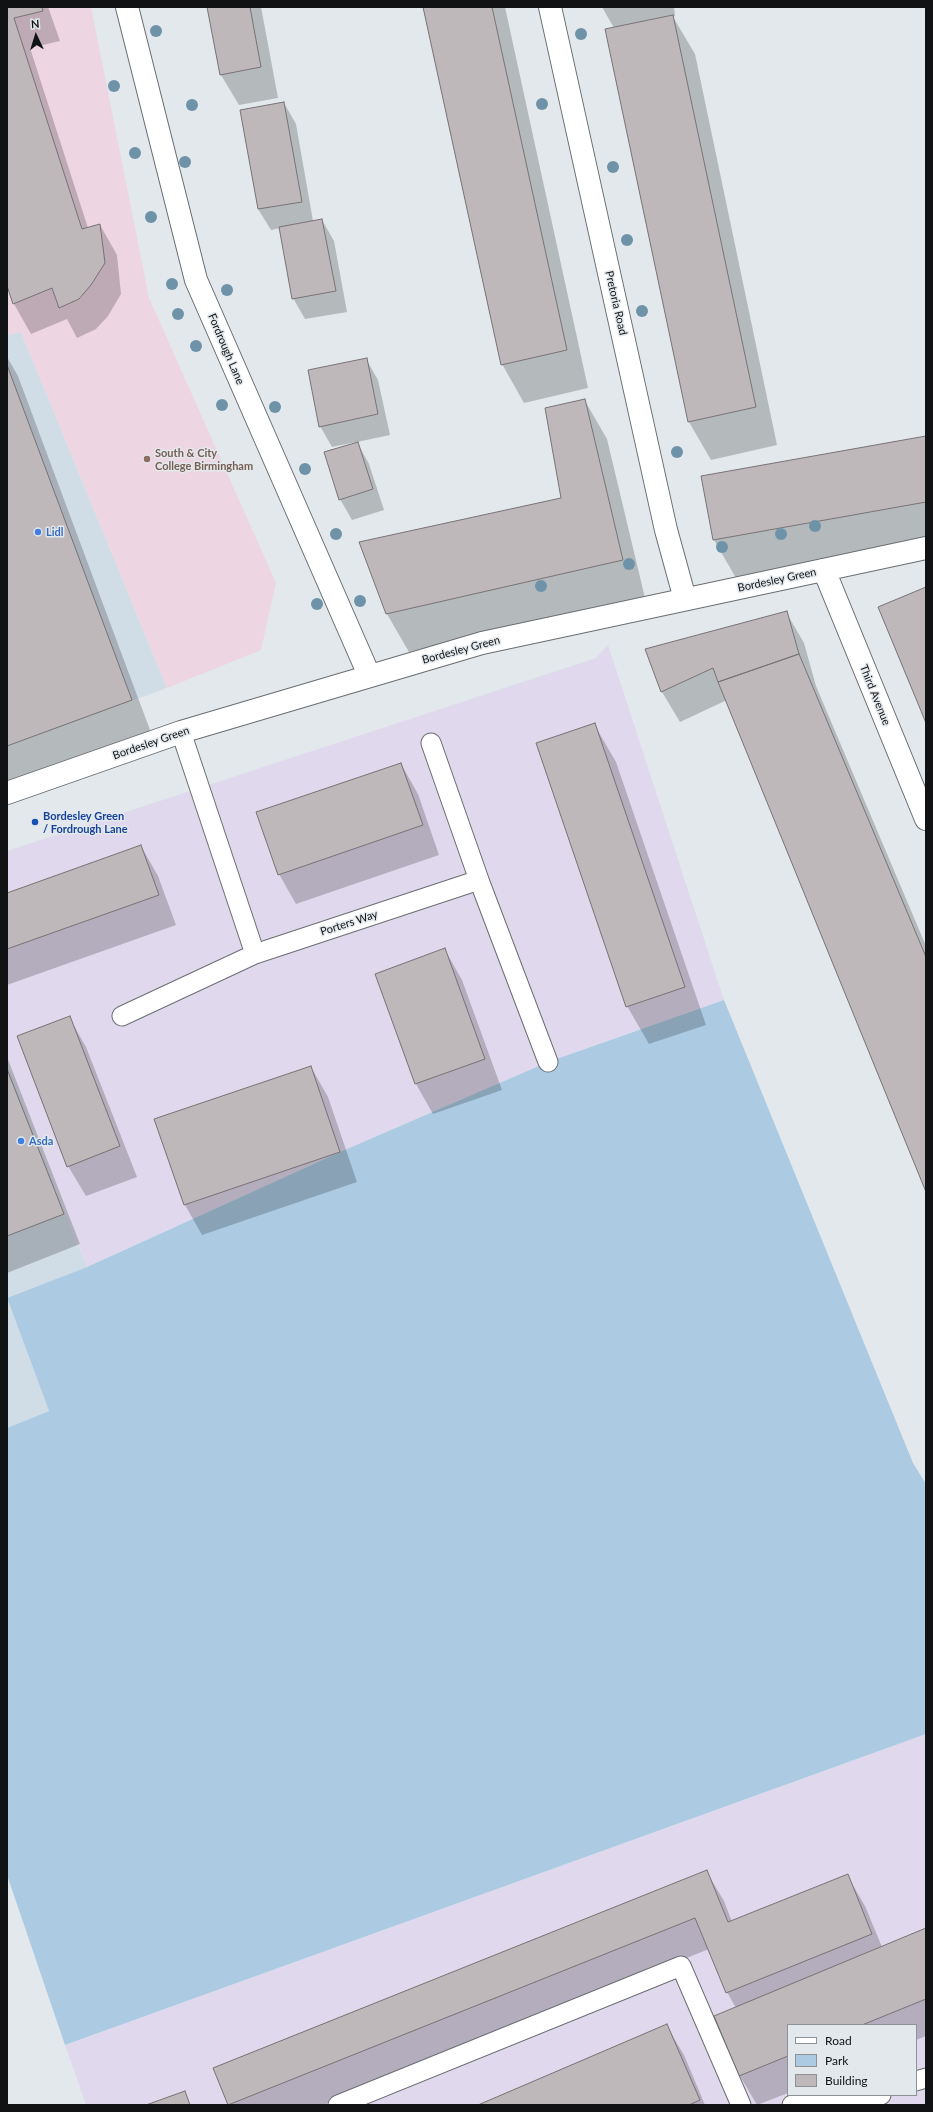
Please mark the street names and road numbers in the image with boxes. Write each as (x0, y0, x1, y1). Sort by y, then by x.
street label: Pretoria Road (602, 270, 630, 336)
street label: Fordrough Lane (205, 312, 247, 386)
street label: Bordesley Green (736, 565, 818, 595)
street label: Bordesley Green (421, 633, 501, 667)
street label: Third Avenue (857, 663, 893, 727)
street label: Bordesley Green (111, 724, 191, 762)
street label: Porters Way (319, 908, 379, 938)

